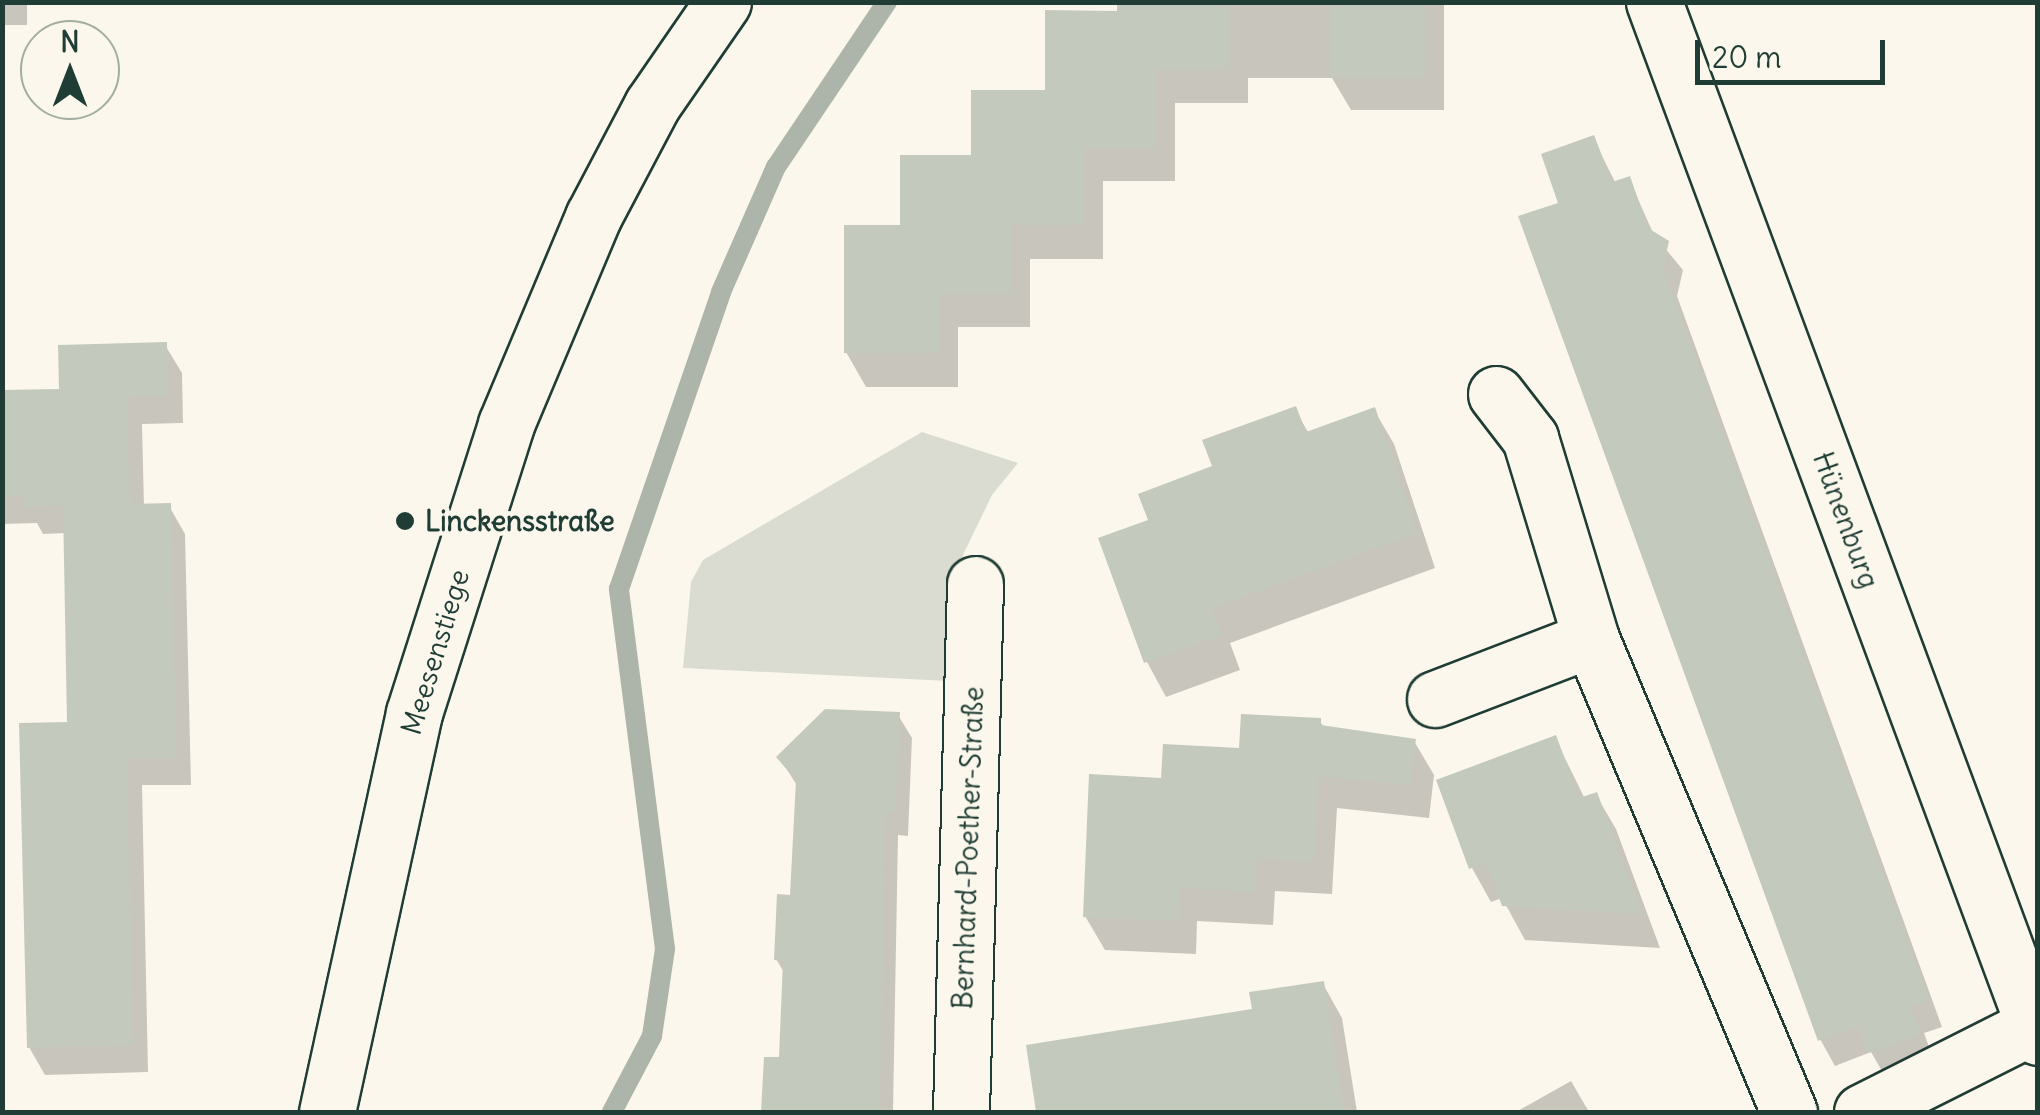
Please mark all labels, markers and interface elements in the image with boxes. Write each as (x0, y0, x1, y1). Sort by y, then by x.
north arrow (20, 20, 120, 120)
scale bar (1700, 20, 1890, 82)
text: N (60, 24, 80, 60)
text: 20 m (1712, 38, 1782, 76)
street label: Hünenburg (1806, 447, 1886, 593)
place label: Linckensstraße (425, 504, 615, 538)
marker: Linckensstraße (394, 510, 416, 532)
street label: Meesenstiege (394, 565, 476, 739)
street label: Bernhard-Poether-Straße (946, 686, 990, 1010)

